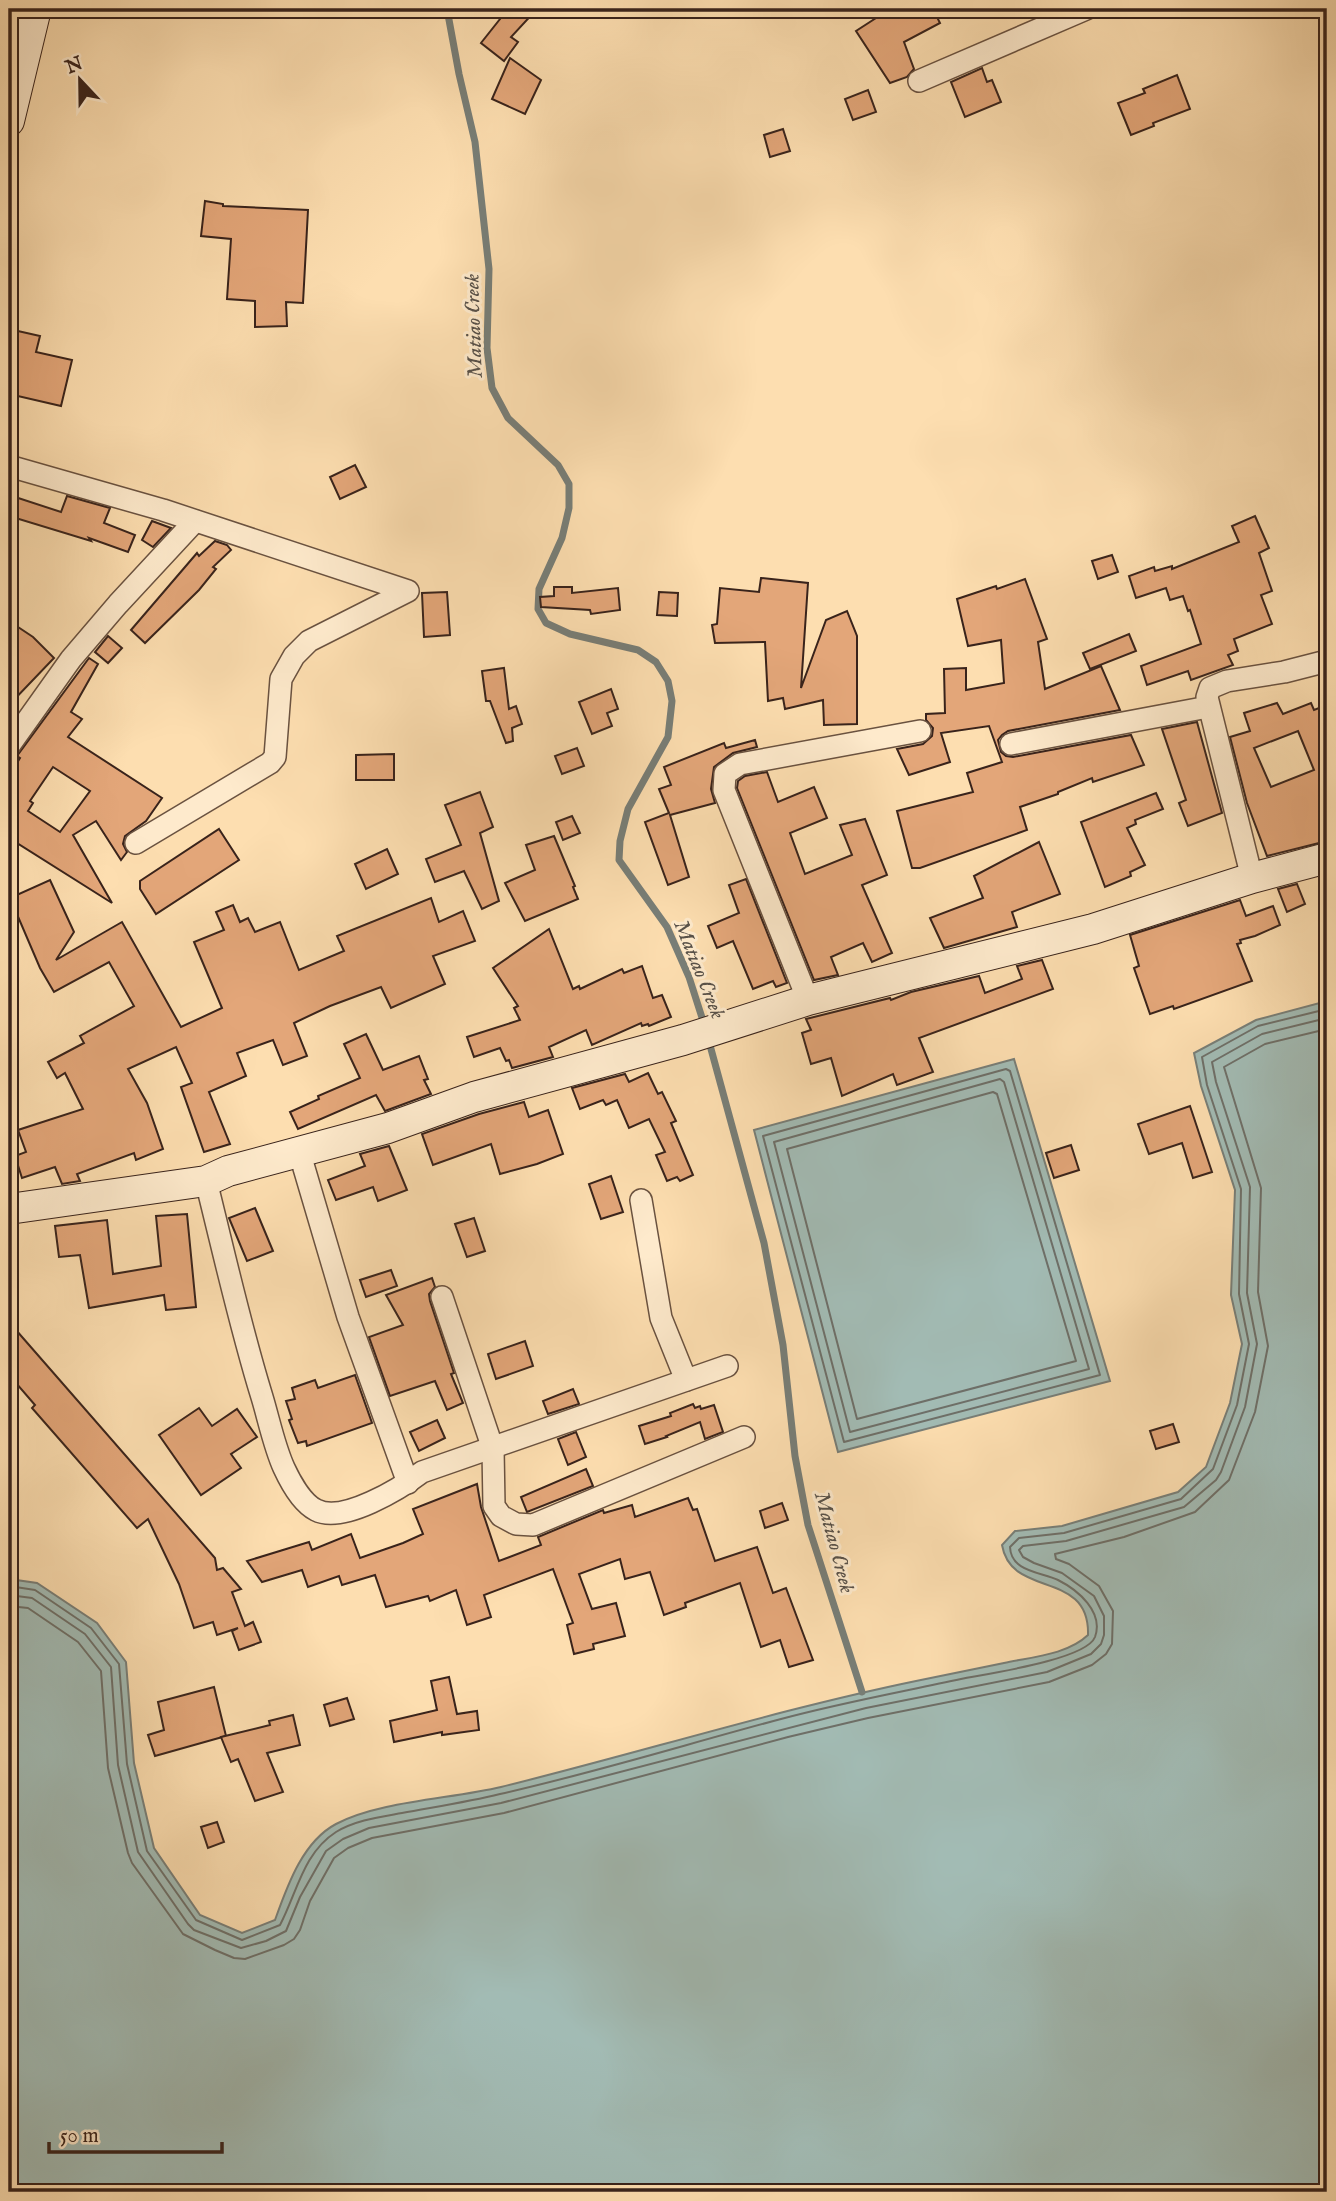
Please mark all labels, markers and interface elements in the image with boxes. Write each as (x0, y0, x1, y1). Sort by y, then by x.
north arrow (46, 46, 116, 116)
text: N (61, 52, 87, 81)
water label: Matiao Creek (459, 273, 490, 379)
water label: Matiao Creek (667, 916, 731, 1024)
water label: Matiao Creek (807, 1489, 860, 1597)
scale bar (49, 2110, 222, 2154)
text: 50 m (60, 2123, 99, 2150)

